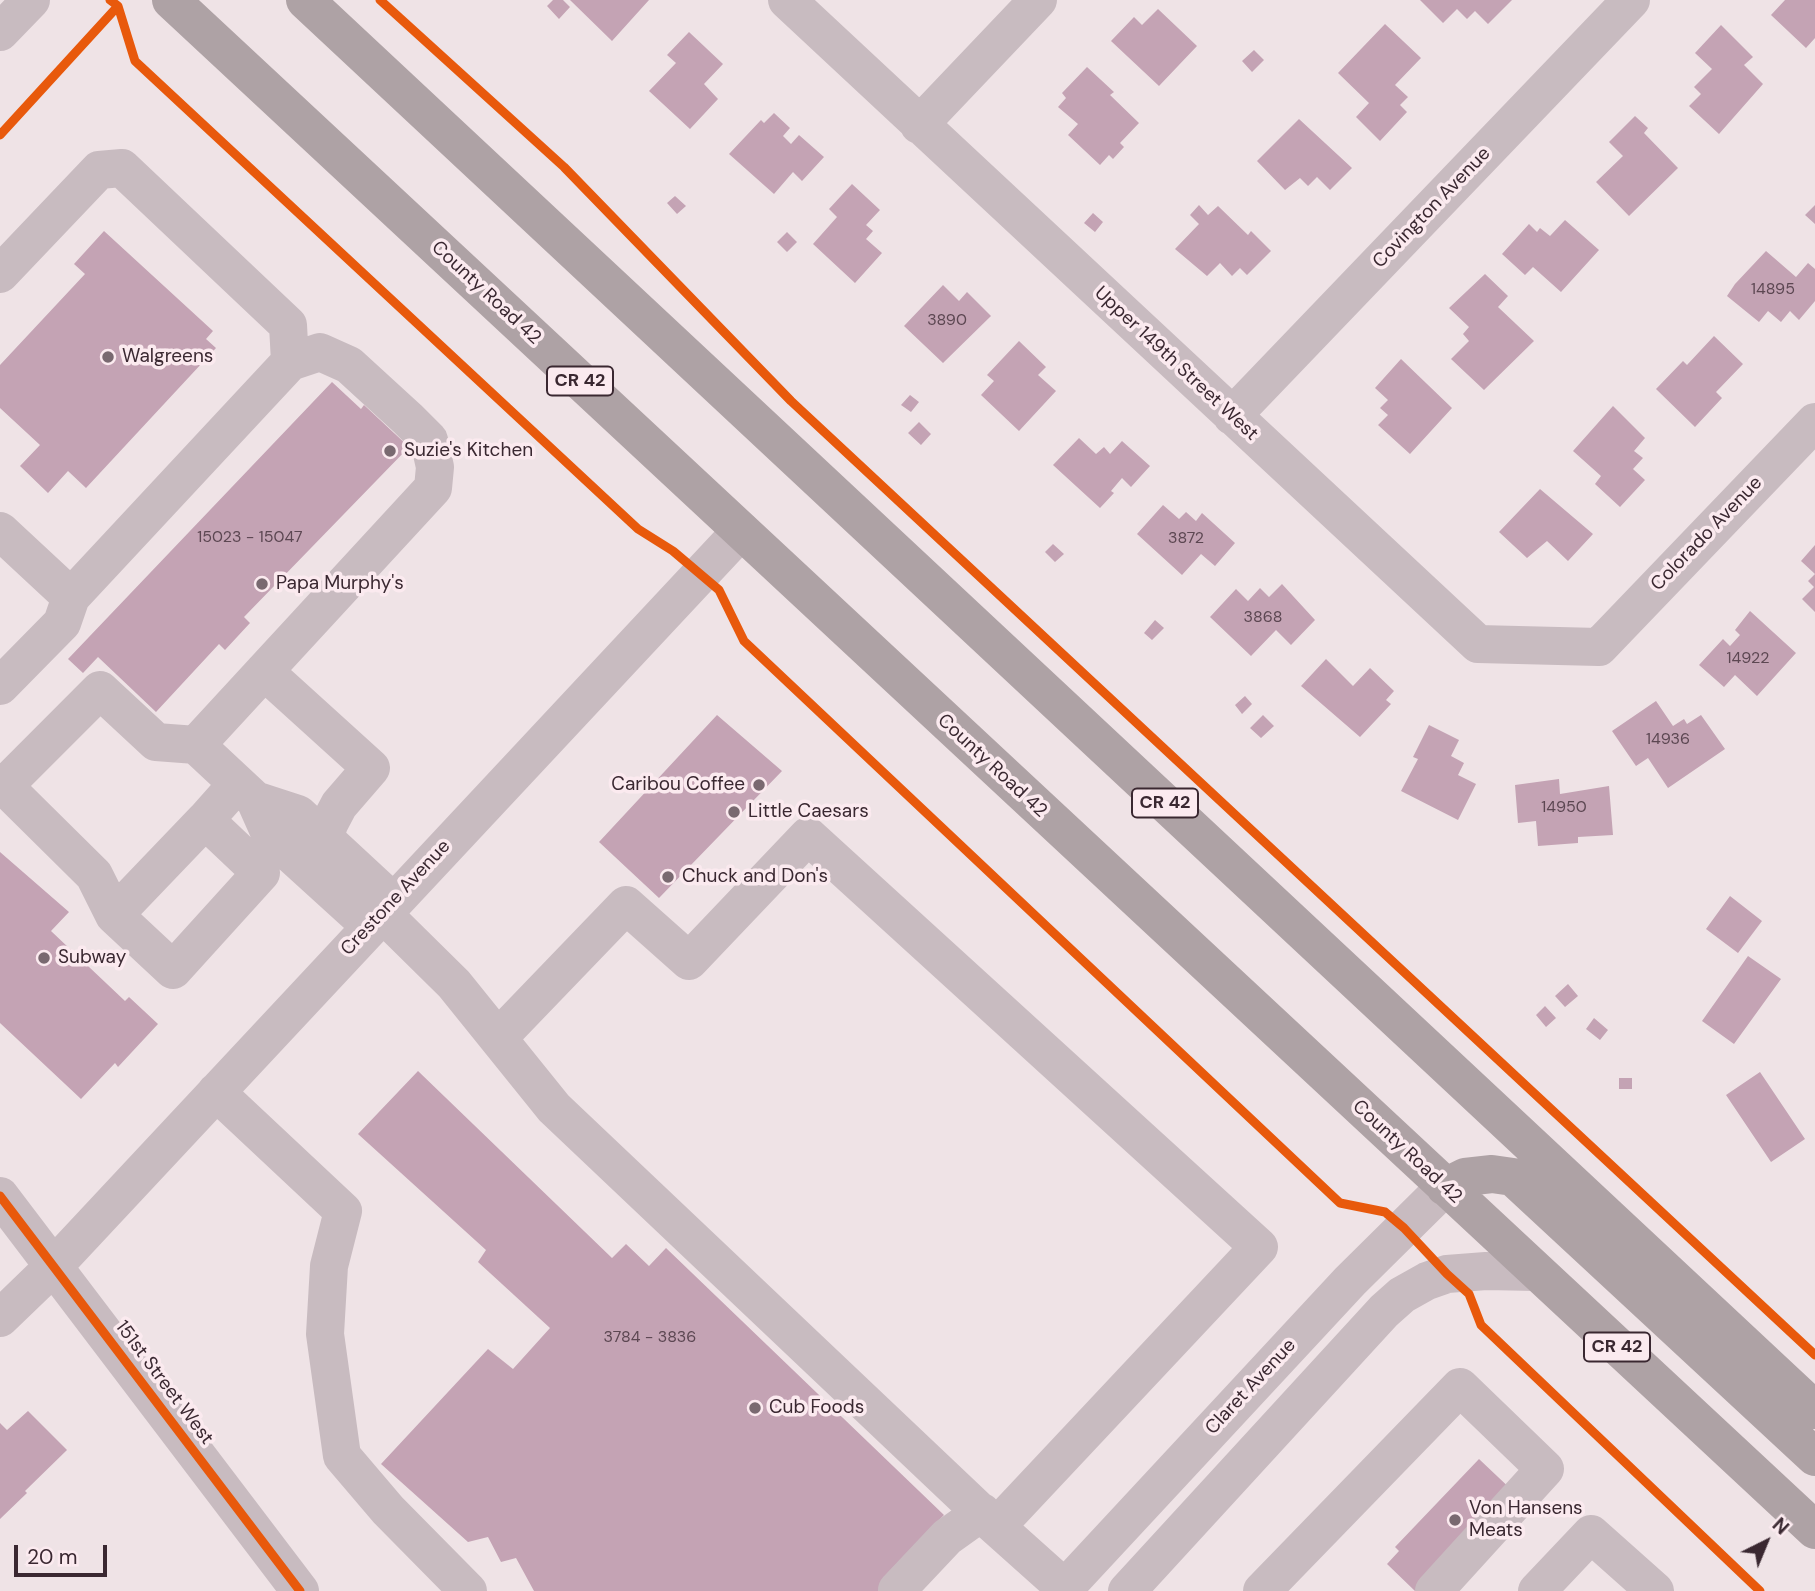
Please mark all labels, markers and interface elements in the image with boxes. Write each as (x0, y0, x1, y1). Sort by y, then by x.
street label: Covington Avenue (1368, 143, 1496, 273)
street label: County Road 42 (426, 236, 546, 350)
house number: 14895 (1751, 280, 1795, 300)
street label: Upper 149th Street West (1089, 282, 1263, 446)
house number: 3890 (927, 311, 967, 331)
place label: Walgreens (122, 346, 213, 368)
marker: Walgreens (100, 349, 116, 365)
road number: CR 42 (547, 366, 613, 396)
place label: Suzie's Kitchen (404, 440, 533, 462)
marker: Suzie's Kitchen (382, 443, 398, 459)
street label: Colorado Avenue (1647, 472, 1767, 596)
house number: 15023 - 15047 (197, 528, 303, 548)
house number: 3872 (1168, 529, 1204, 549)
place label: Papa Murphy's (276, 573, 404, 595)
marker: Papa Murphy's (254, 576, 270, 592)
house number: 3868 (1244, 608, 1282, 628)
house number: 14922 (1727, 649, 1769, 669)
street label: County Road 42 (932, 709, 1052, 823)
house number: 14936 (1646, 730, 1690, 750)
place label: Caribou Coffee (611, 774, 745, 796)
marker: Caribou Coffee (751, 777, 767, 793)
road number: CR 42 (1132, 788, 1198, 818)
house number: 14950 (1541, 798, 1587, 818)
place label: Little Caesars (748, 801, 869, 823)
marker: Little Caesars (726, 804, 742, 820)
street label: Crestone Avenue (337, 835, 455, 961)
place label: Chuck and Don's (682, 866, 828, 888)
marker: Chuck and Don's (660, 869, 676, 885)
place label: Subway (58, 947, 126, 969)
marker: Subway (36, 950, 52, 966)
street label: County Road 42 (1347, 1095, 1467, 1209)
street label: 151st Street West (110, 1317, 218, 1449)
house number: 3784 - 3836 (604, 1328, 696, 1348)
road number: CR 42 (1584, 1332, 1650, 1362)
street label: Claret Avenue (1201, 1334, 1301, 1440)
place label: Cub Foods (769, 1397, 864, 1419)
marker: Cub Foods (747, 1400, 763, 1416)
place label: Von Hansens Meats (1469, 1498, 1583, 1542)
north arrow (1731, 1507, 1801, 1577)
marker: Von Hansens Meats (1447, 1512, 1463, 1528)
text: N (1767, 1512, 1794, 1540)
scale bar (18, 1532, 110, 1576)
text: 20 m (27, 1543, 78, 1571)

